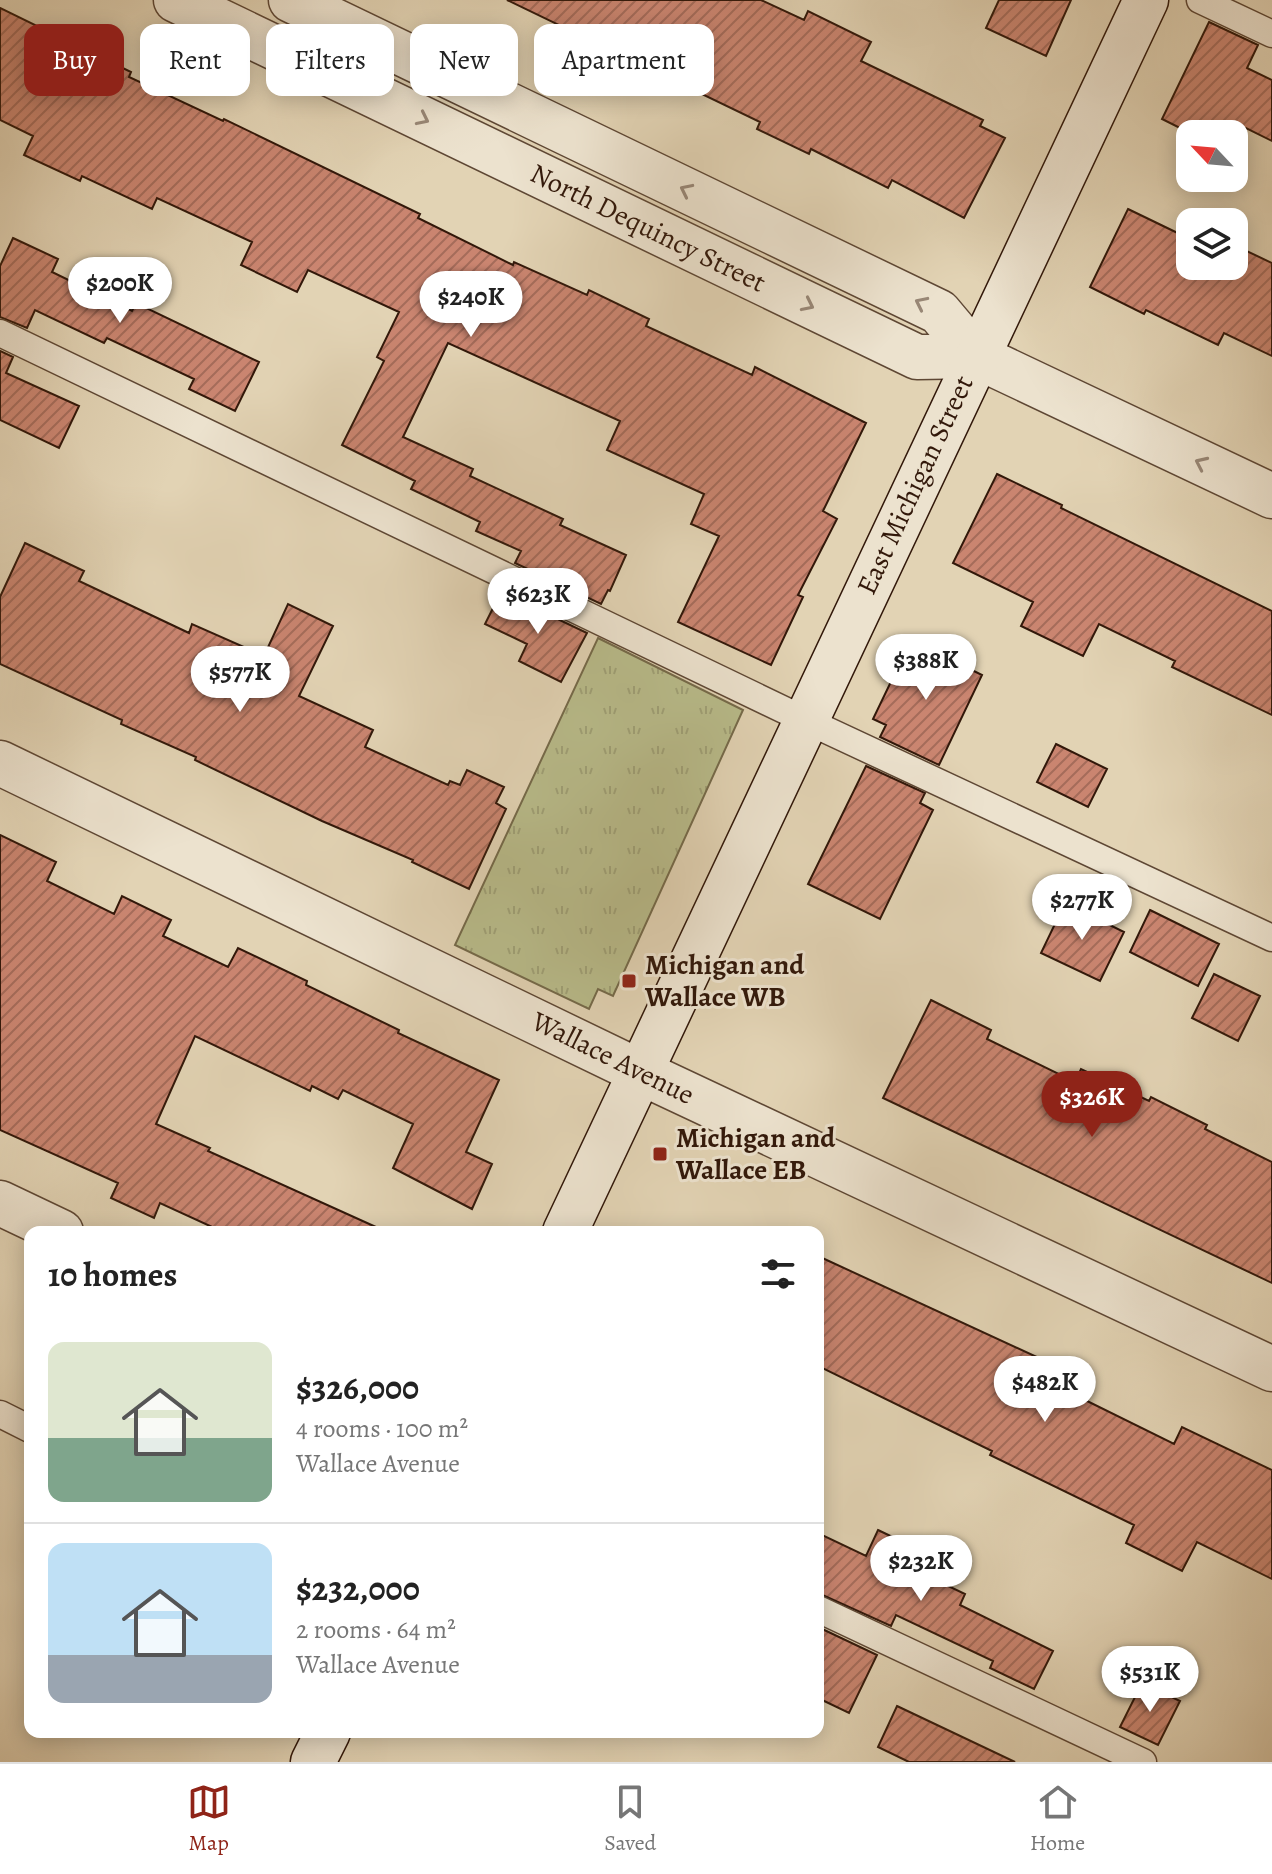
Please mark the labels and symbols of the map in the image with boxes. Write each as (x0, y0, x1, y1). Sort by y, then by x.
one-way arrow (414, 109, 429, 125)
north arrow (1176, 120, 1248, 192)
street label: North Dequincy Street (524, 154, 772, 302)
one-way arrow (680, 184, 695, 200)
pin: $200K (64, 257, 176, 325)
pin: $240K (415, 271, 527, 339)
one-way arrow (800, 295, 815, 311)
one-way arrow (914, 297, 929, 313)
street label: East Michigan Street (848, 369, 982, 601)
one-way arrow (1195, 457, 1210, 473)
pin: $623K (482, 568, 594, 636)
pin: $388K (870, 634, 982, 702)
pin: $577K (184, 646, 296, 714)
pin: $277K (1026, 874, 1138, 942)
place label: Michigan and Wallace WB (644, 946, 805, 1016)
marker: Michigan and Wallace WB (620, 972, 638, 990)
street label: Wallace Avenue (524, 1002, 701, 1114)
pin: $326K (1036, 1071, 1148, 1139)
place label: Michigan and Wallace EB (675, 1119, 836, 1189)
marker: Michigan and Wallace EB (651, 1145, 669, 1163)
pin: $482K (989, 1356, 1101, 1424)
pin: $232K (865, 1535, 977, 1603)
pin: $531K (1094, 1646, 1206, 1714)

